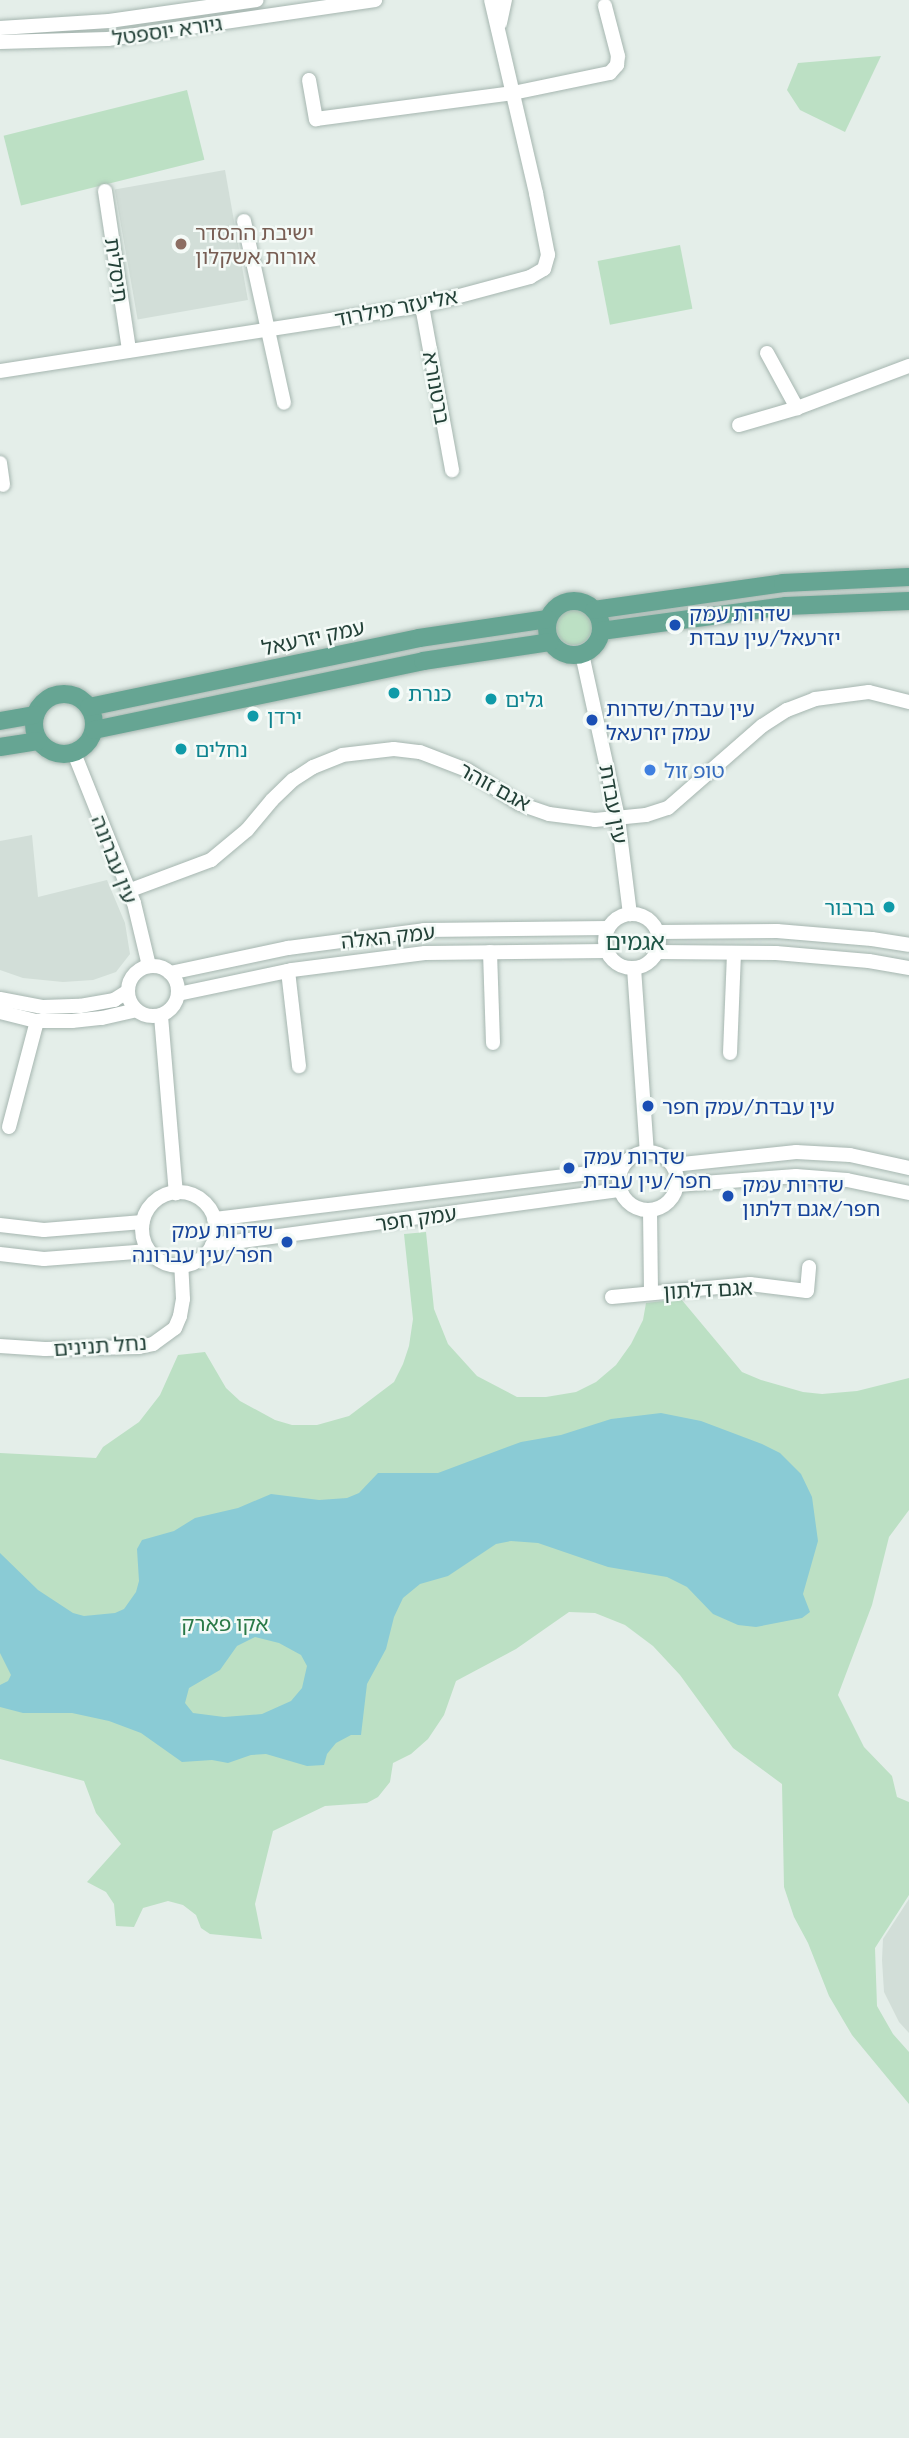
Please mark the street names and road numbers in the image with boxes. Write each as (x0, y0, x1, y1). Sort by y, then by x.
street label: גיורא יוספטל (110, 10, 224, 50)
street label: תיסלית (100, 236, 134, 304)
street label: אליעזר מילרוד (332, 283, 460, 331)
street label: ברטנורא (418, 350, 456, 426)
street label: עמק יזרעאל (259, 614, 367, 660)
street label: אגם זוהר (455, 756, 535, 816)
street label: עין עבדת (595, 762, 633, 846)
street label: עין עברונה (87, 811, 143, 907)
street label: עמק האלה (340, 919, 436, 953)
street label: עמק חפר (374, 1200, 458, 1236)
street label: אגם דלתון (662, 1274, 754, 1304)
street label: נחל תנינים (53, 1329, 147, 1361)

